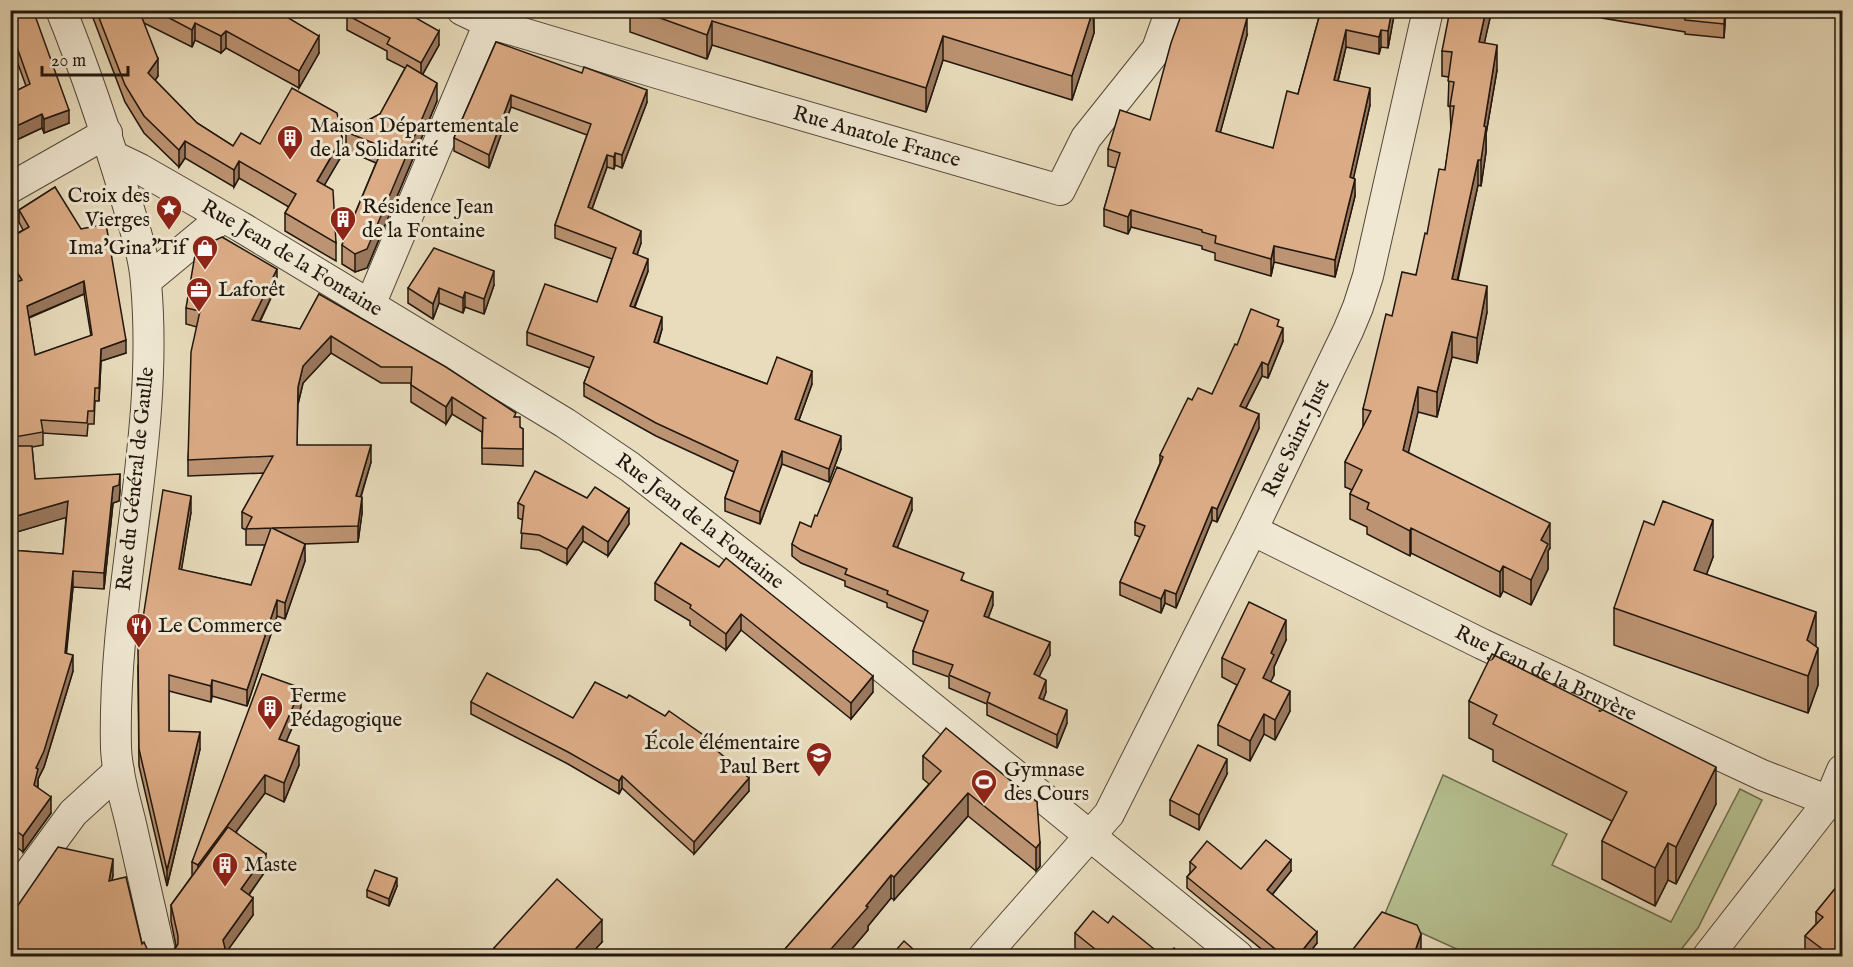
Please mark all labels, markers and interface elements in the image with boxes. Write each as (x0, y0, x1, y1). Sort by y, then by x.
scale bar (42, 39, 128, 77)
text: 20 m (51, 50, 86, 73)
street label: Rue Anatole France (790, 100, 964, 174)
place label: Maison Départementale de la Solidarité (310, 113, 519, 164)
building icon: Maison Départementale de la Solidarité (275, 123, 305, 161)
place label: Croix des Vierges (67, 183, 150, 234)
place icon: Croix des Vierges (154, 193, 184, 231)
street label: Rue Jean de la Fontaine (196, 193, 388, 323)
place label: Résidence Jean de la Fontaine (362, 194, 494, 245)
building icon: Résidence Jean de la Fontaine (328, 204, 358, 242)
shop icon: Ima'Gina'Tif (190, 233, 220, 271)
place label: Ima'Gina'Tif (69, 235, 189, 262)
office icon: Laforêt (184, 275, 214, 313)
place label: Laforêt (218, 277, 285, 304)
street label: Rue du Général de Gaulle (111, 365, 161, 592)
street label: Rue Saint-Just (1256, 375, 1336, 502)
street label: Rue Jean de la Fontaine (610, 447, 790, 596)
restaurant icon: Le Commerce (124, 611, 154, 649)
place label: Le Commerce (158, 613, 282, 640)
street label: Rue Jean de la Bruyère (1450, 619, 1641, 728)
place label: Ferme Pédagogique (290, 683, 403, 734)
building icon: Ferme Pédagogique (255, 693, 285, 731)
place label: École élémentaire Paul Bert (644, 729, 800, 781)
school or university icon: École élémentaire Paul Bert (804, 740, 834, 778)
place label: Gymnase des Cours (1004, 757, 1089, 808)
sports icon: Gymnase des Cours (969, 767, 999, 805)
building icon: Maste (210, 850, 240, 888)
place label: Maste (244, 852, 297, 879)

